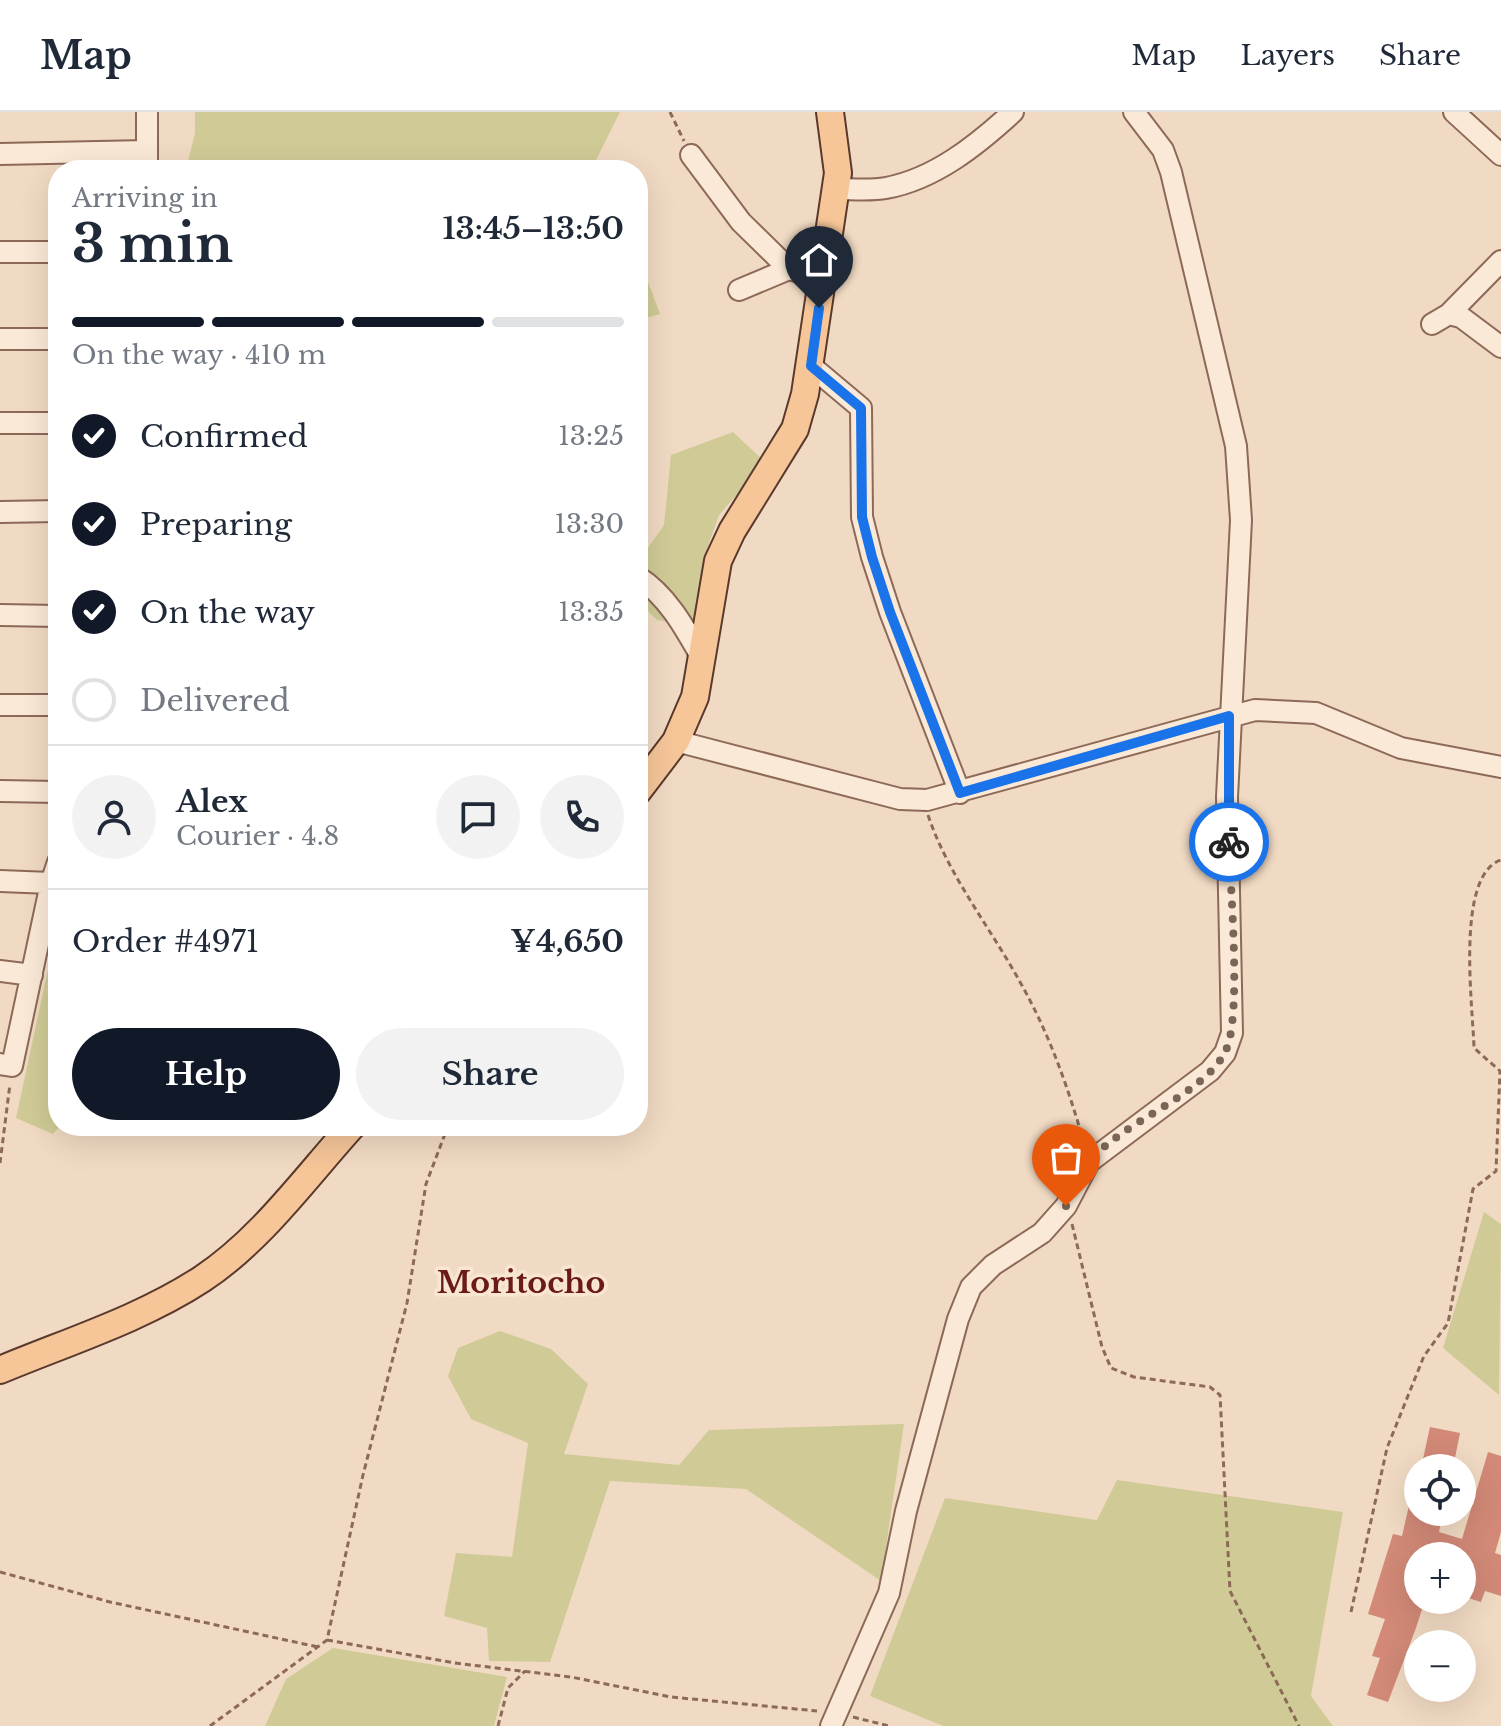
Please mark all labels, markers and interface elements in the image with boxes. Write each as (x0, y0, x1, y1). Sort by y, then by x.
text: Map (40, 32, 132, 79)
text: Map (1131, 38, 1196, 73)
text: Layers (1240, 38, 1335, 73)
text: Share (1379, 38, 1461, 73)
text: Arriving in (72, 182, 218, 214)
text: 13:45–13:50 (442, 210, 624, 247)
text: 3 min (72, 212, 233, 276)
pin (785, 226, 853, 308)
icon: home (797, 238, 841, 282)
text: On the way · 410 m (72, 339, 326, 371)
icon: check (72, 414, 116, 458)
text: Confirmed (140, 418, 308, 455)
text: 13:25 (558, 420, 624, 452)
icon: check (72, 502, 116, 546)
text: Preparing (140, 506, 292, 543)
text: 13:30 (554, 508, 624, 540)
icon: check (72, 590, 116, 634)
text: On the way (140, 594, 315, 631)
text: 13:35 (558, 596, 624, 628)
text: Delivered (140, 682, 290, 719)
button: person (72, 775, 156, 859)
button: chat (436, 775, 520, 859)
button: phone (540, 775, 624, 859)
text: Alex (176, 783, 248, 820)
courier (1189, 802, 1269, 882)
text: Courier · 4.8 (176, 820, 339, 852)
icon: bike (1207, 820, 1251, 864)
text: Order #4971 (72, 923, 259, 960)
text: ¥4,650 (510, 923, 624, 960)
button: Help (72, 1028, 340, 1120)
button: Share (356, 1028, 624, 1120)
pin (1032, 1124, 1100, 1206)
icon: bag (1044, 1136, 1088, 1180)
district label: Moritocho (437, 1264, 605, 1301)
map controls (1404, 1454, 1476, 1702)
button: locate (1404, 1454, 1476, 1526)
button: + (1404, 1542, 1476, 1614)
button: − (1404, 1630, 1476, 1702)

